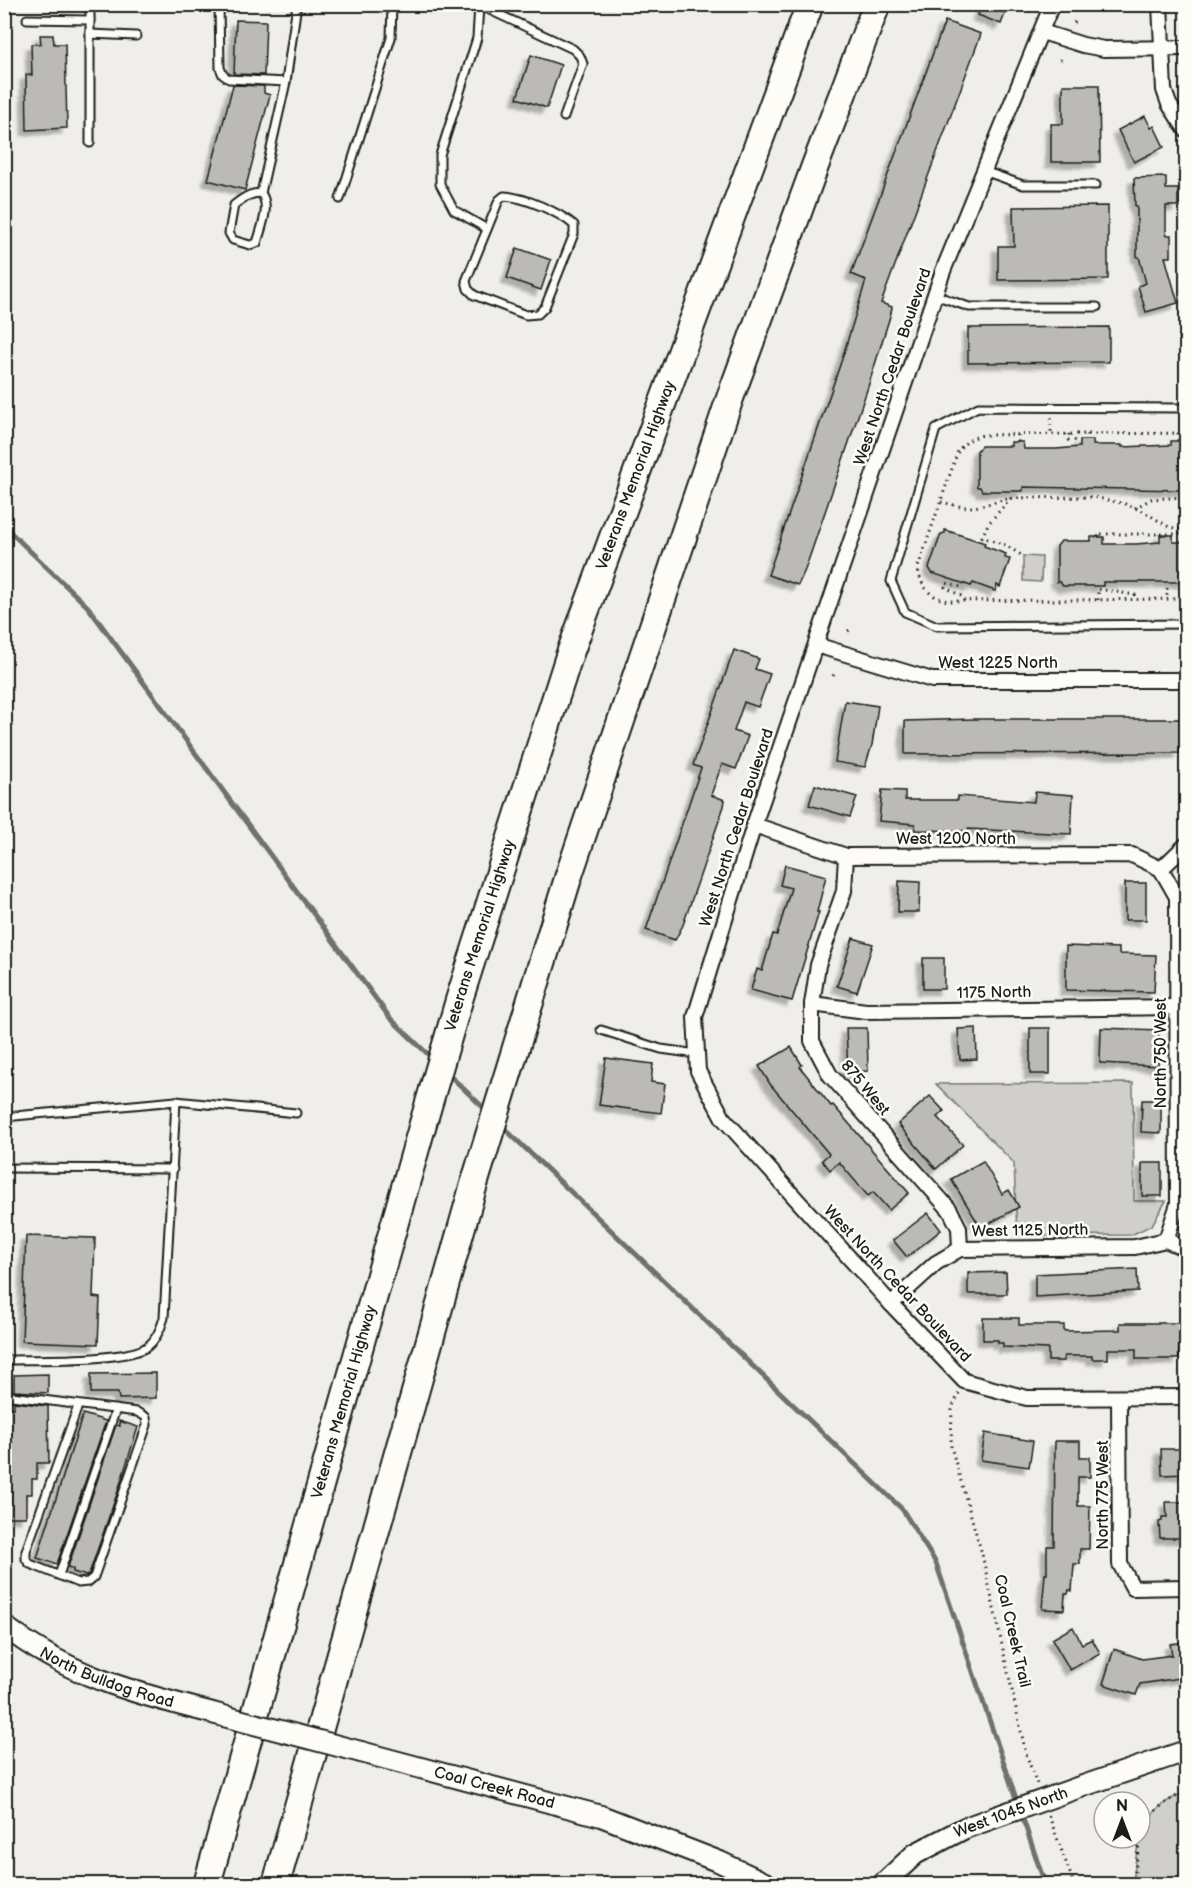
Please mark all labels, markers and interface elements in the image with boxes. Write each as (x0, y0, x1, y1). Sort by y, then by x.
street label: West North Cedar Boulevard (850, 266, 936, 468)
street label: Veterans Memorial Highway (592, 377, 680, 573)
street label: West 1225 North (938, 654, 1058, 673)
street label: West North Cedar Boulevard (696, 726, 778, 930)
street label: West 1200 North (896, 830, 1016, 849)
street label: Veterans Memorial Highway (441, 836, 519, 1034)
street label: 1175 North (957, 983, 1032, 1003)
street label: North 750 West (1152, 997, 1171, 1108)
street label: 875 West (836, 1057, 894, 1119)
street label: West North Cedar Boulevard (819, 1202, 975, 1366)
street label: West 1125 North (972, 1220, 1089, 1242)
street label: Veterans Memorial Highway (307, 1302, 381, 1501)
street label: North 775 West (1094, 1440, 1113, 1550)
street label: Coal Creek Trail (990, 1573, 1034, 1689)
street label: North Bulldog Road (36, 1643, 176, 1712)
street label: Coal Creek Road (432, 1762, 557, 1813)
street label: West 1045 North (951, 1784, 1071, 1842)
north arrow (1092, 1790, 1152, 1850)
text: N (1116, 1797, 1128, 1816)

